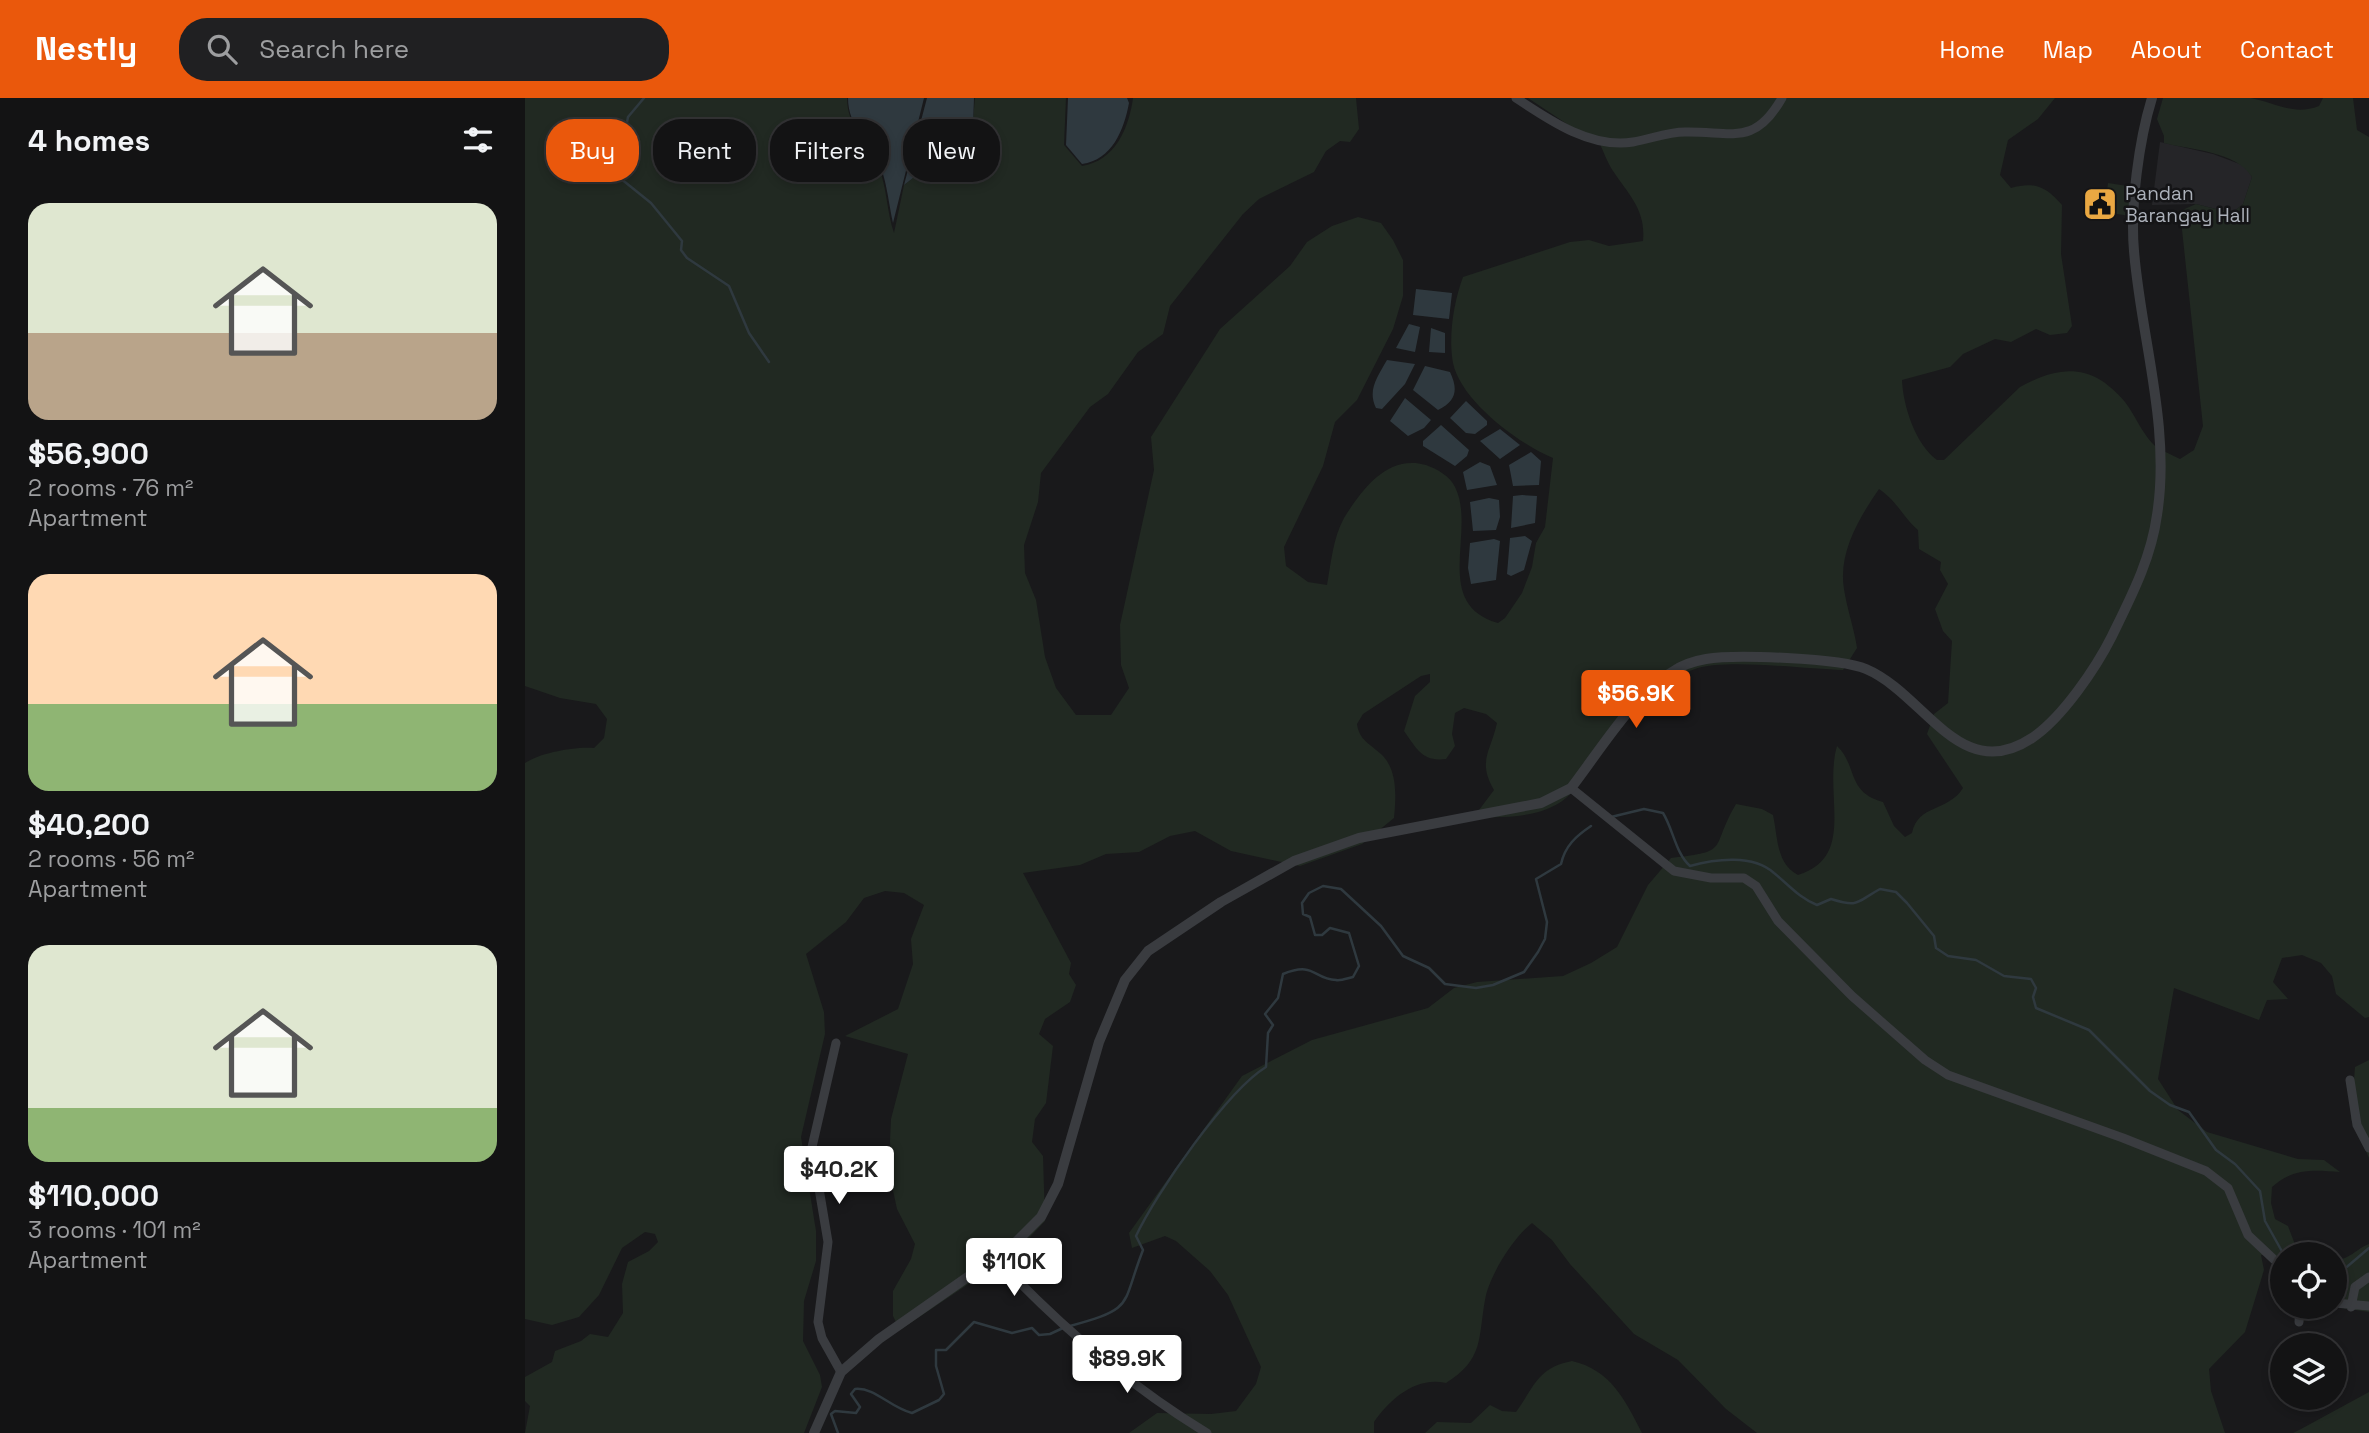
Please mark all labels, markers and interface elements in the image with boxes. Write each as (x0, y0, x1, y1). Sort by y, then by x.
search box (179, 18, 669, 81)
text: Nestly (35, 28, 137, 70)
icon: search (203, 30, 241, 68)
text: Search here (259, 32, 409, 66)
text: Home (1939, 34, 2005, 65)
text: Map (2043, 34, 2093, 65)
text: About (2131, 34, 2202, 65)
text: Contact (2240, 34, 2334, 65)
chip: Buy (546, 119, 639, 182)
chip: Rent (653, 119, 756, 182)
chip: Filters (770, 119, 889, 182)
chip: New (903, 119, 1000, 182)
text: 4 homes (28, 121, 150, 160)
icon: filters (459, 121, 497, 159)
place label: Pandan Barangay Hall (2125, 181, 2250, 228)
public building icon: Pandan Barangay Hall (2081, 185, 2119, 223)
icon: home (200, 248, 326, 374)
text: $56,900 (28, 434, 149, 473)
text: 2 rooms · 76 m² (28, 473, 193, 503)
text: Apartment (28, 503, 148, 533)
icon: home (200, 619, 326, 745)
pin: $56.9K (1579, 670, 1693, 730)
text: $56.9K (1597, 678, 1675, 708)
text: $40,200 (28, 805, 150, 844)
text: 2 rooms · 56 m² (28, 844, 194, 874)
text: Apartment (28, 874, 148, 904)
icon: home (200, 990, 326, 1116)
pin: $40.2K (782, 1146, 896, 1206)
text: $40.2K (800, 1154, 878, 1184)
text: $110,000 (28, 1176, 159, 1215)
text: 3 rooms · 101 m² (28, 1215, 201, 1245)
pin: $110K (965, 1238, 1063, 1298)
map controls (2270, 1242, 2347, 1410)
button: locate (2270, 1242, 2347, 1319)
text: Apartment (28, 1245, 148, 1275)
text: $110K (982, 1246, 1046, 1276)
button: layers (2270, 1333, 2347, 1410)
pin: $89.9K (1070, 1336, 1184, 1395)
text: $89.9K (1088, 1343, 1166, 1373)

